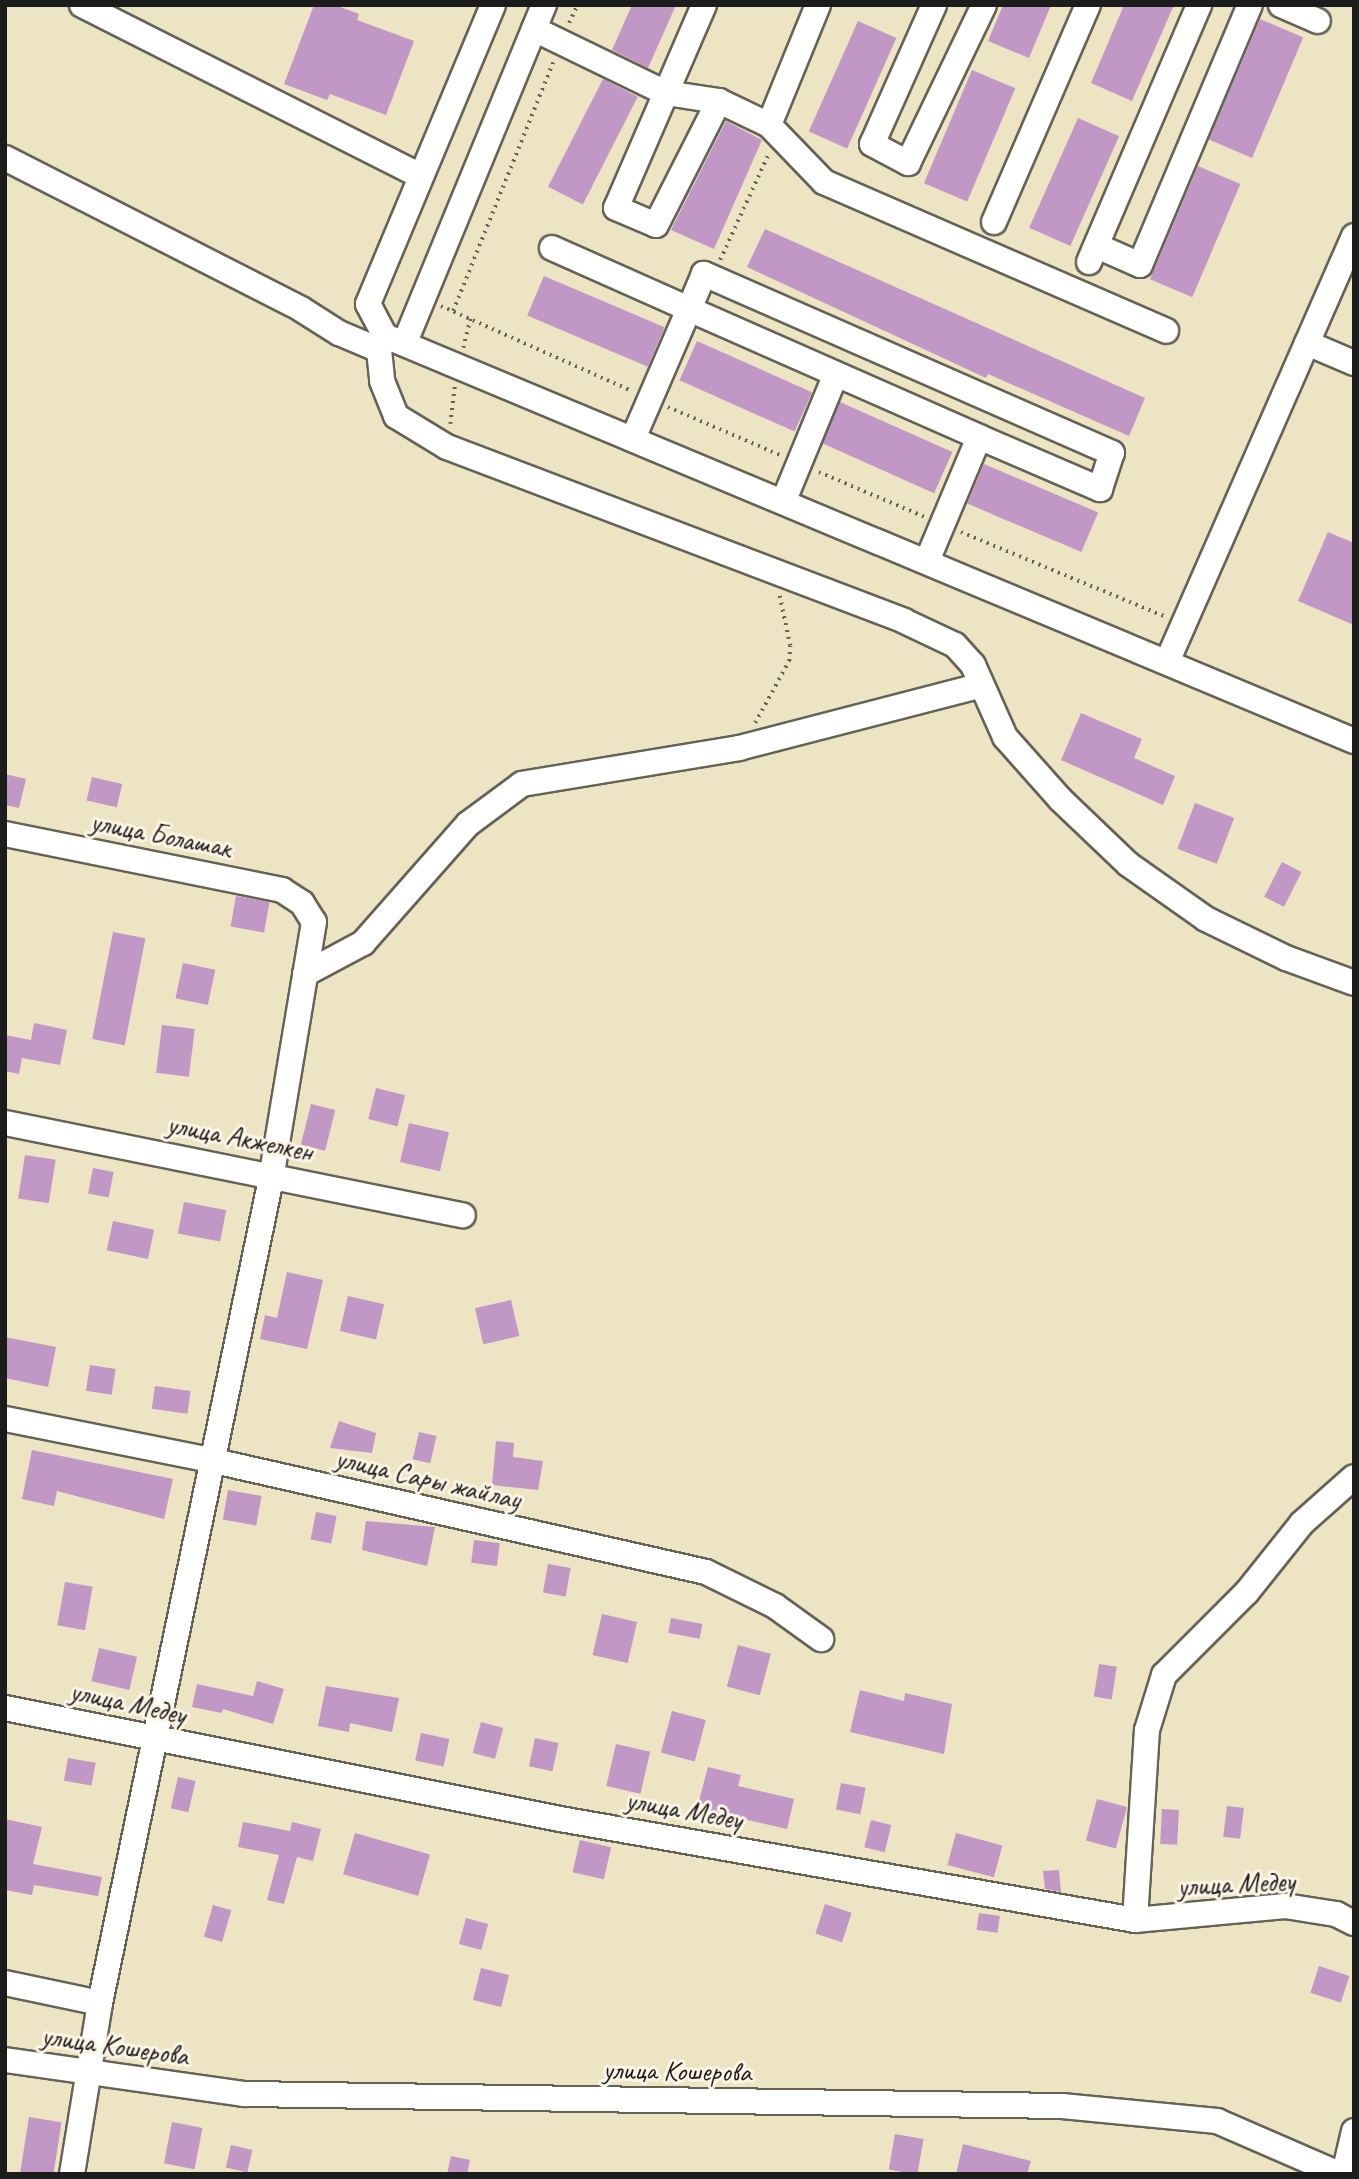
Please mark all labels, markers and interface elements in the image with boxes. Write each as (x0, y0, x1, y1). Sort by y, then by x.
street label: улица Болашак (88, 805, 234, 865)
street label: улица Акжелкен (164, 1107, 316, 1169)
street label: улица Сары жайлау (333, 1441, 523, 1517)
street label: улица Медеу (67, 1674, 189, 1732)
street label: улица Медеу (623, 1783, 745, 1837)
street label: улица Медеу (1176, 1864, 1296, 1904)
street label: улица Кошерова (39, 2019, 191, 2073)
street label: улица Кошерова (602, 2053, 752, 2089)

